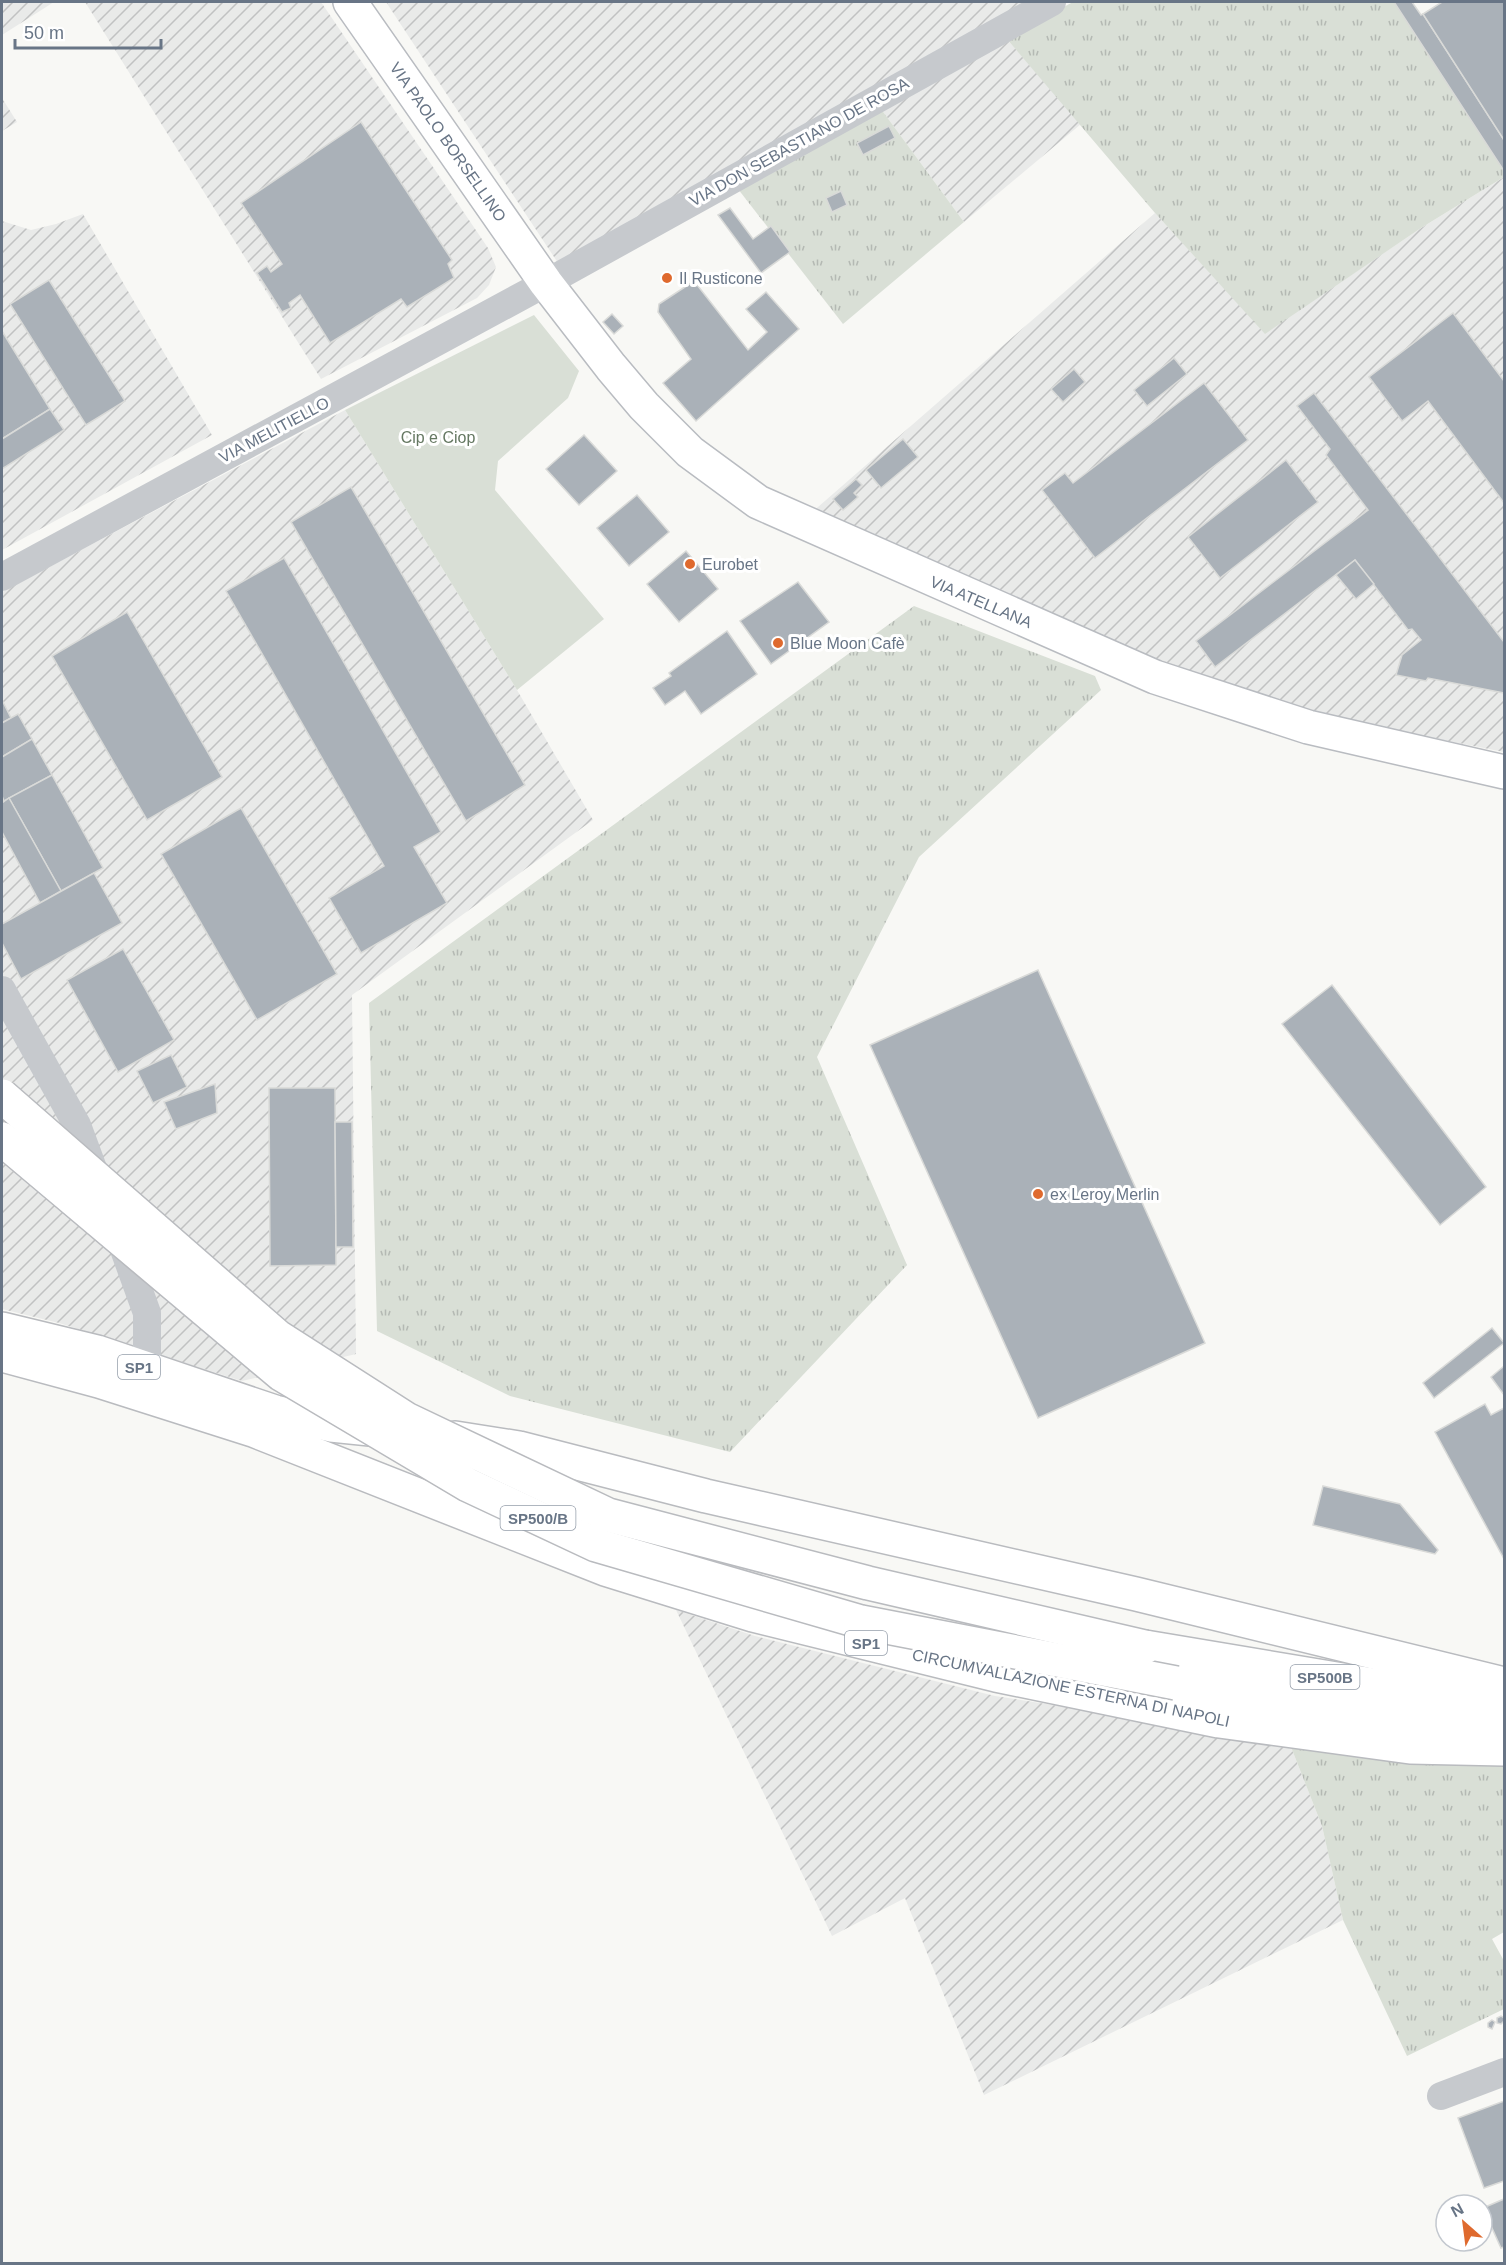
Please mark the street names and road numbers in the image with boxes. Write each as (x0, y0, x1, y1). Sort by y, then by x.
street label: VIA PAOLO BORSELLINO (387, 59, 509, 225)
street label: VIA DON SEBASTIANO DE ROSA (686, 74, 912, 210)
street label: VIA MELITIELLO (216, 394, 332, 466)
street label: VIA ATELLANA (927, 573, 1035, 631)
road number: SP1 (118, 1355, 160, 1379)
road number: SP500/B (500, 1506, 576, 1530)
road number: SP1 (845, 1631, 887, 1655)
street label: CIRCUMVALLAZIONE ESTERNA DI NAPOLI (911, 1646, 1231, 1730)
road number: SP500B (1290, 1665, 1360, 1689)

